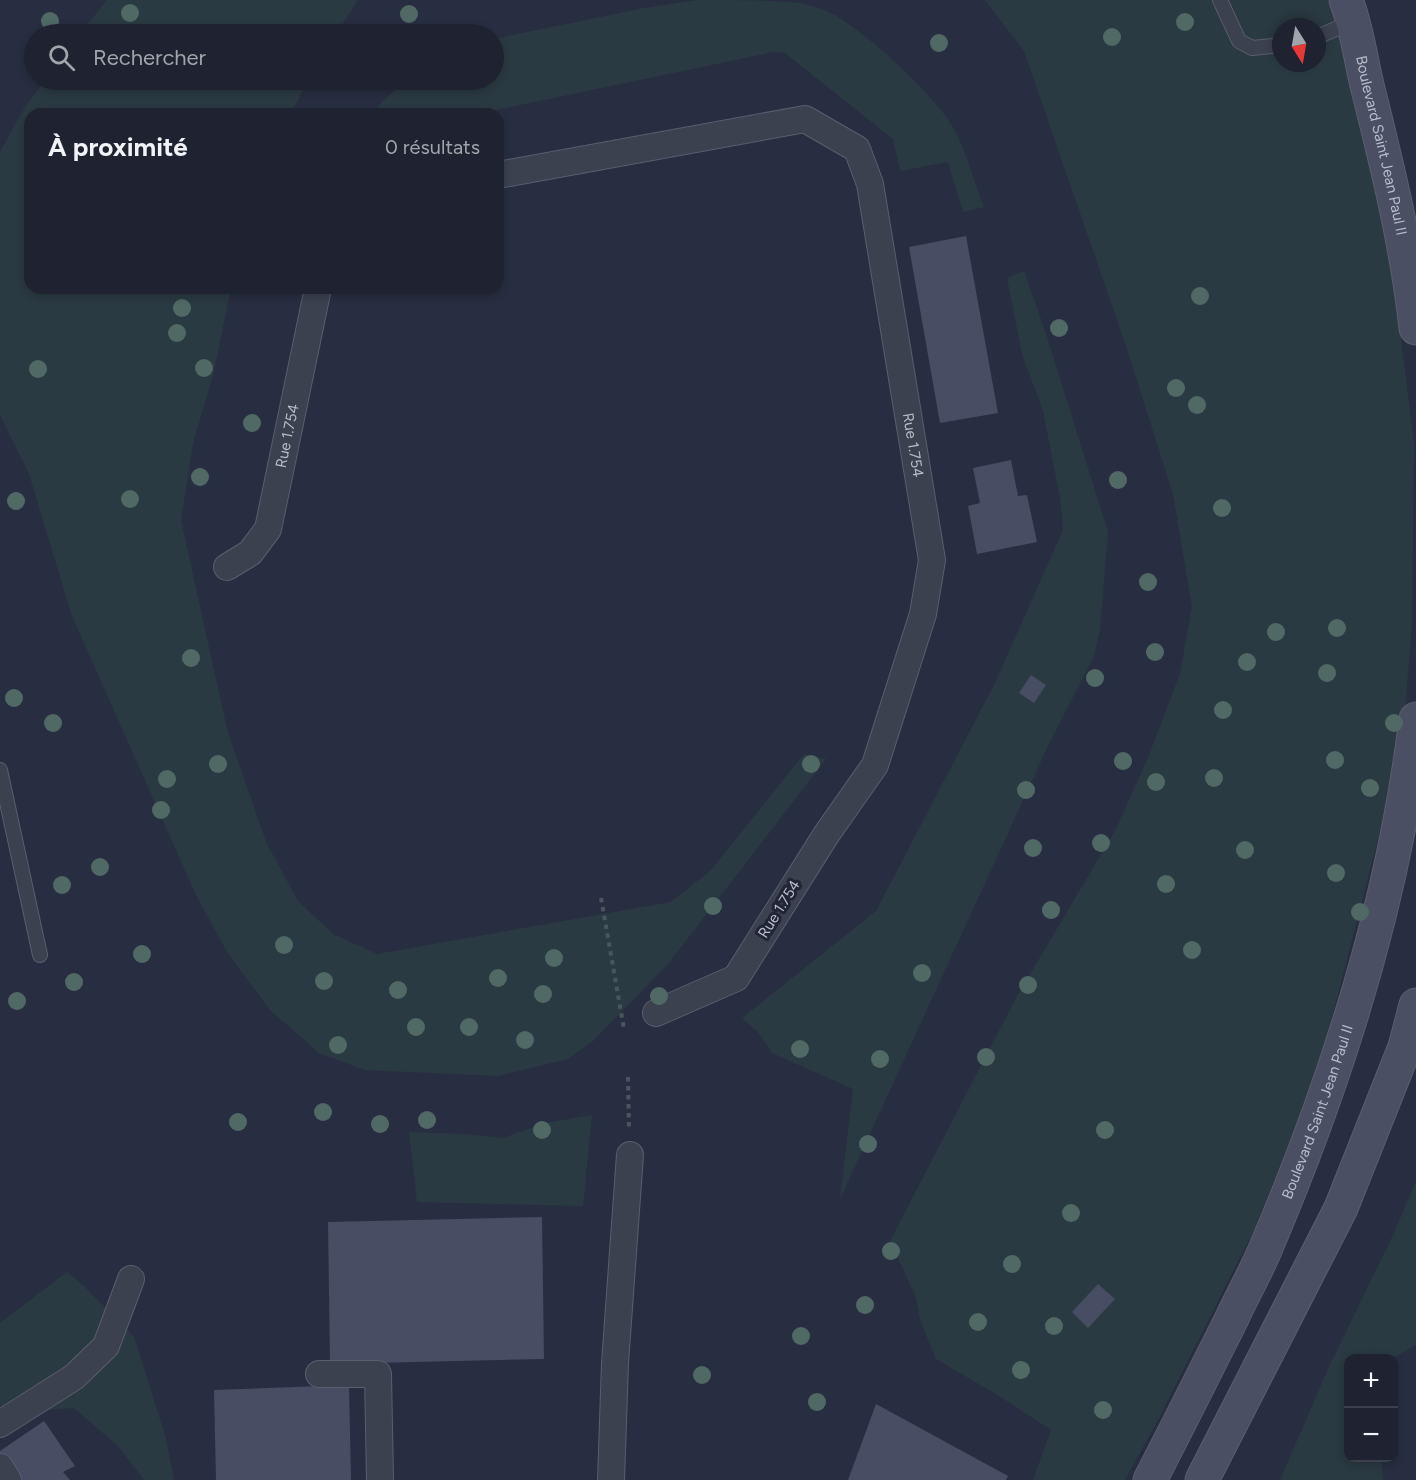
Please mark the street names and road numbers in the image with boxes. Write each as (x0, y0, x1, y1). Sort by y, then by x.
street label: Boulevard Saint Jean Paul II (1352, 54, 1411, 237)
street label: Rue 1.754 (272, 402, 303, 470)
street label: Rue 1.754 (899, 411, 927, 479)
street label: Rue 1.754 (754, 877, 804, 941)
street label: Boulevard Saint Jean Paul II (1278, 1022, 1357, 1202)

